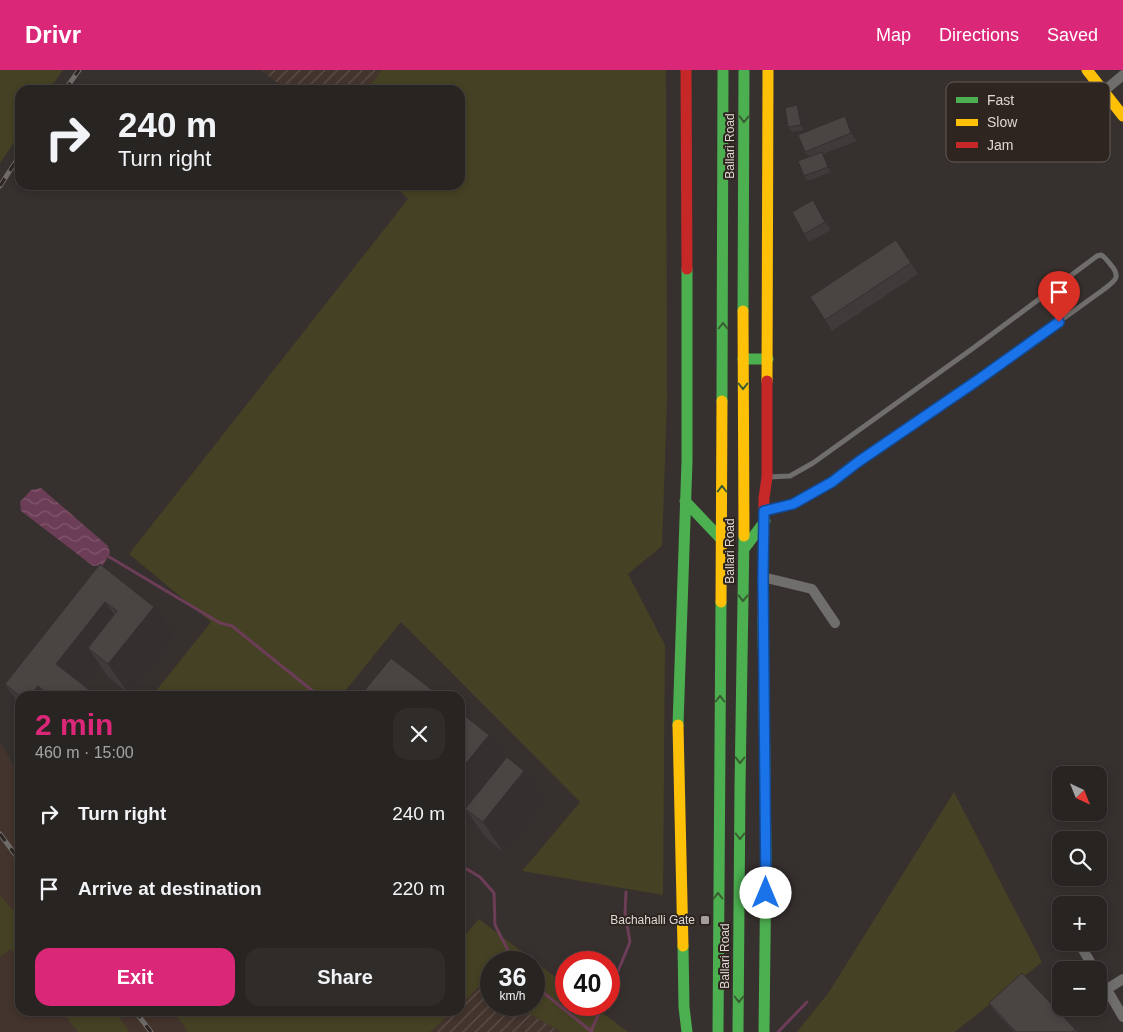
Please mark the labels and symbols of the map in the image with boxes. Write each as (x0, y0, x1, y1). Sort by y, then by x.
legend (946, 82, 1110, 162)
text: Fast (987, 92, 1014, 108)
street label: Ballari Road (723, 113, 737, 179)
text: Slow (987, 114, 1018, 130)
one-way arrow (738, 115, 749, 123)
text: Jam (987, 137, 1013, 153)
pin (1038, 271, 1080, 322)
one-way arrow (718, 322, 728, 330)
one-way arrow (738, 382, 748, 390)
one-way arrow (717, 485, 727, 492)
street label: Ballari Road (723, 518, 737, 584)
one-way arrow (738, 594, 748, 602)
one-way arrow (715, 695, 725, 703)
one-way arrow (735, 756, 746, 764)
north arrow (1052, 766, 1108, 821)
one-way arrow (735, 832, 745, 840)
position arrow (739, 866, 791, 918)
one-way arrow (713, 892, 724, 900)
place label: Bachahalli Gate (610, 913, 695, 927)
marker: Bachahalli Gate (699, 914, 711, 926)
street label: Ballari Road (718, 923, 732, 989)
speed limit sign: 40 (555, 951, 620, 1016)
one-way arrow (734, 995, 744, 1003)

